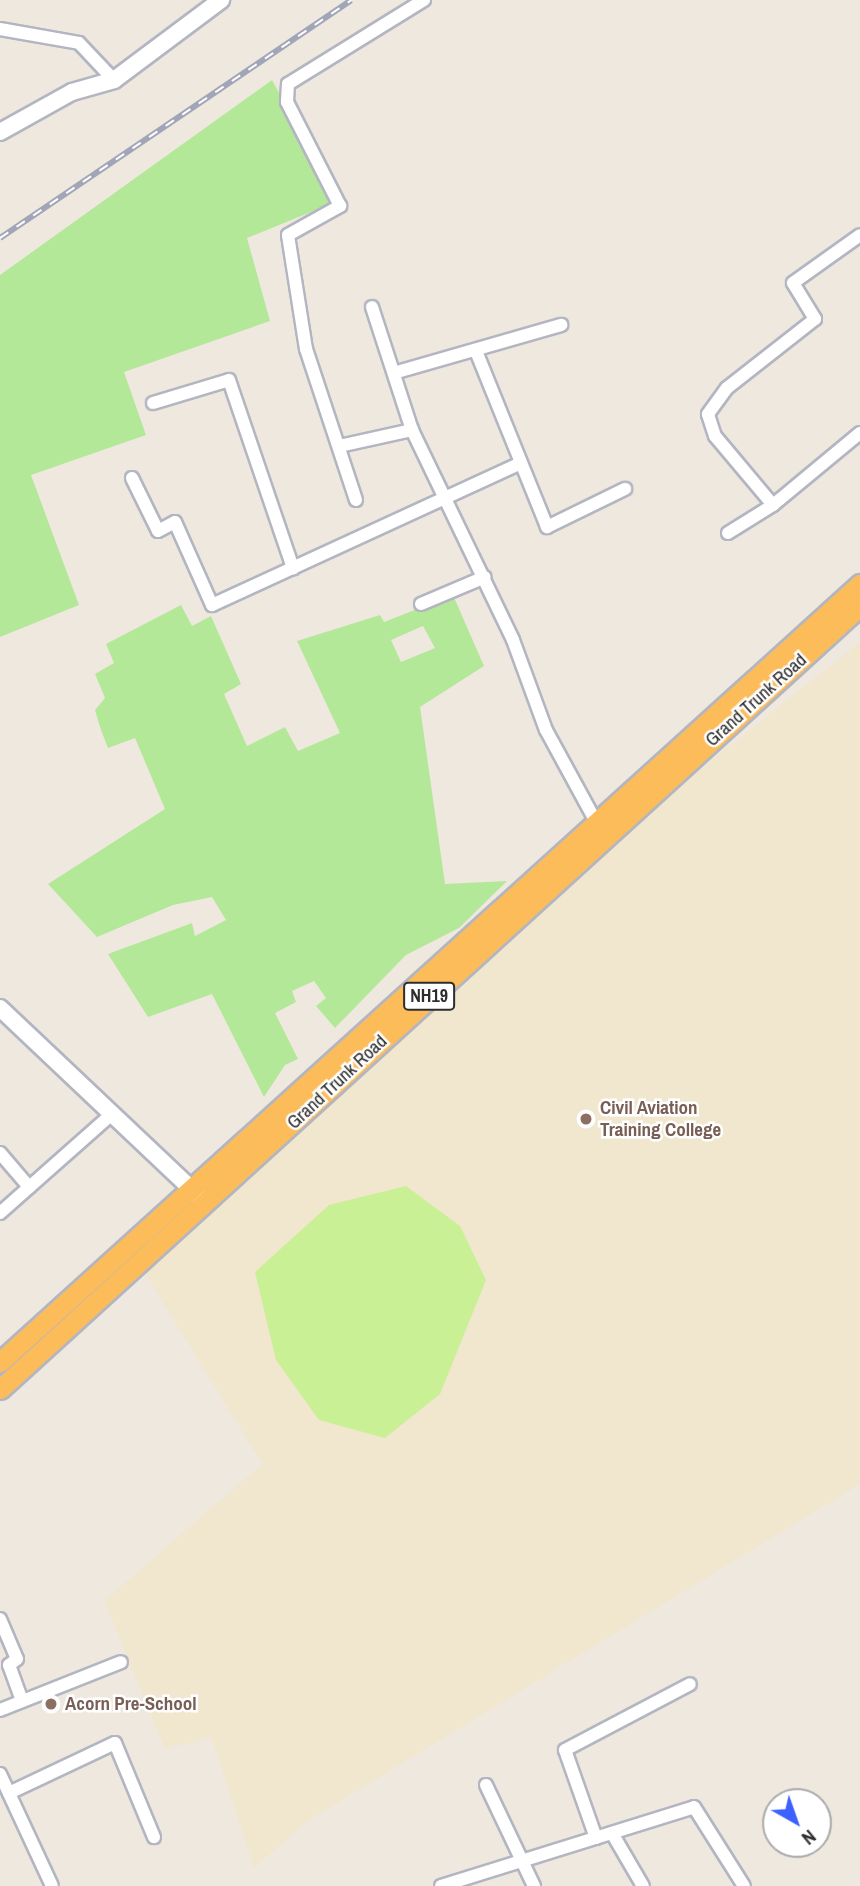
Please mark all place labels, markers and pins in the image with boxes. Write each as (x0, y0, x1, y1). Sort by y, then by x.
place label: Civil Aviation Training College (600, 1097, 721, 1141)
marker: Civil Aviation Training College (578, 1111, 594, 1127)
place label: Acorn Pre-School (65, 1693, 197, 1715)
marker: Acorn Pre-School (43, 1696, 59, 1712)

